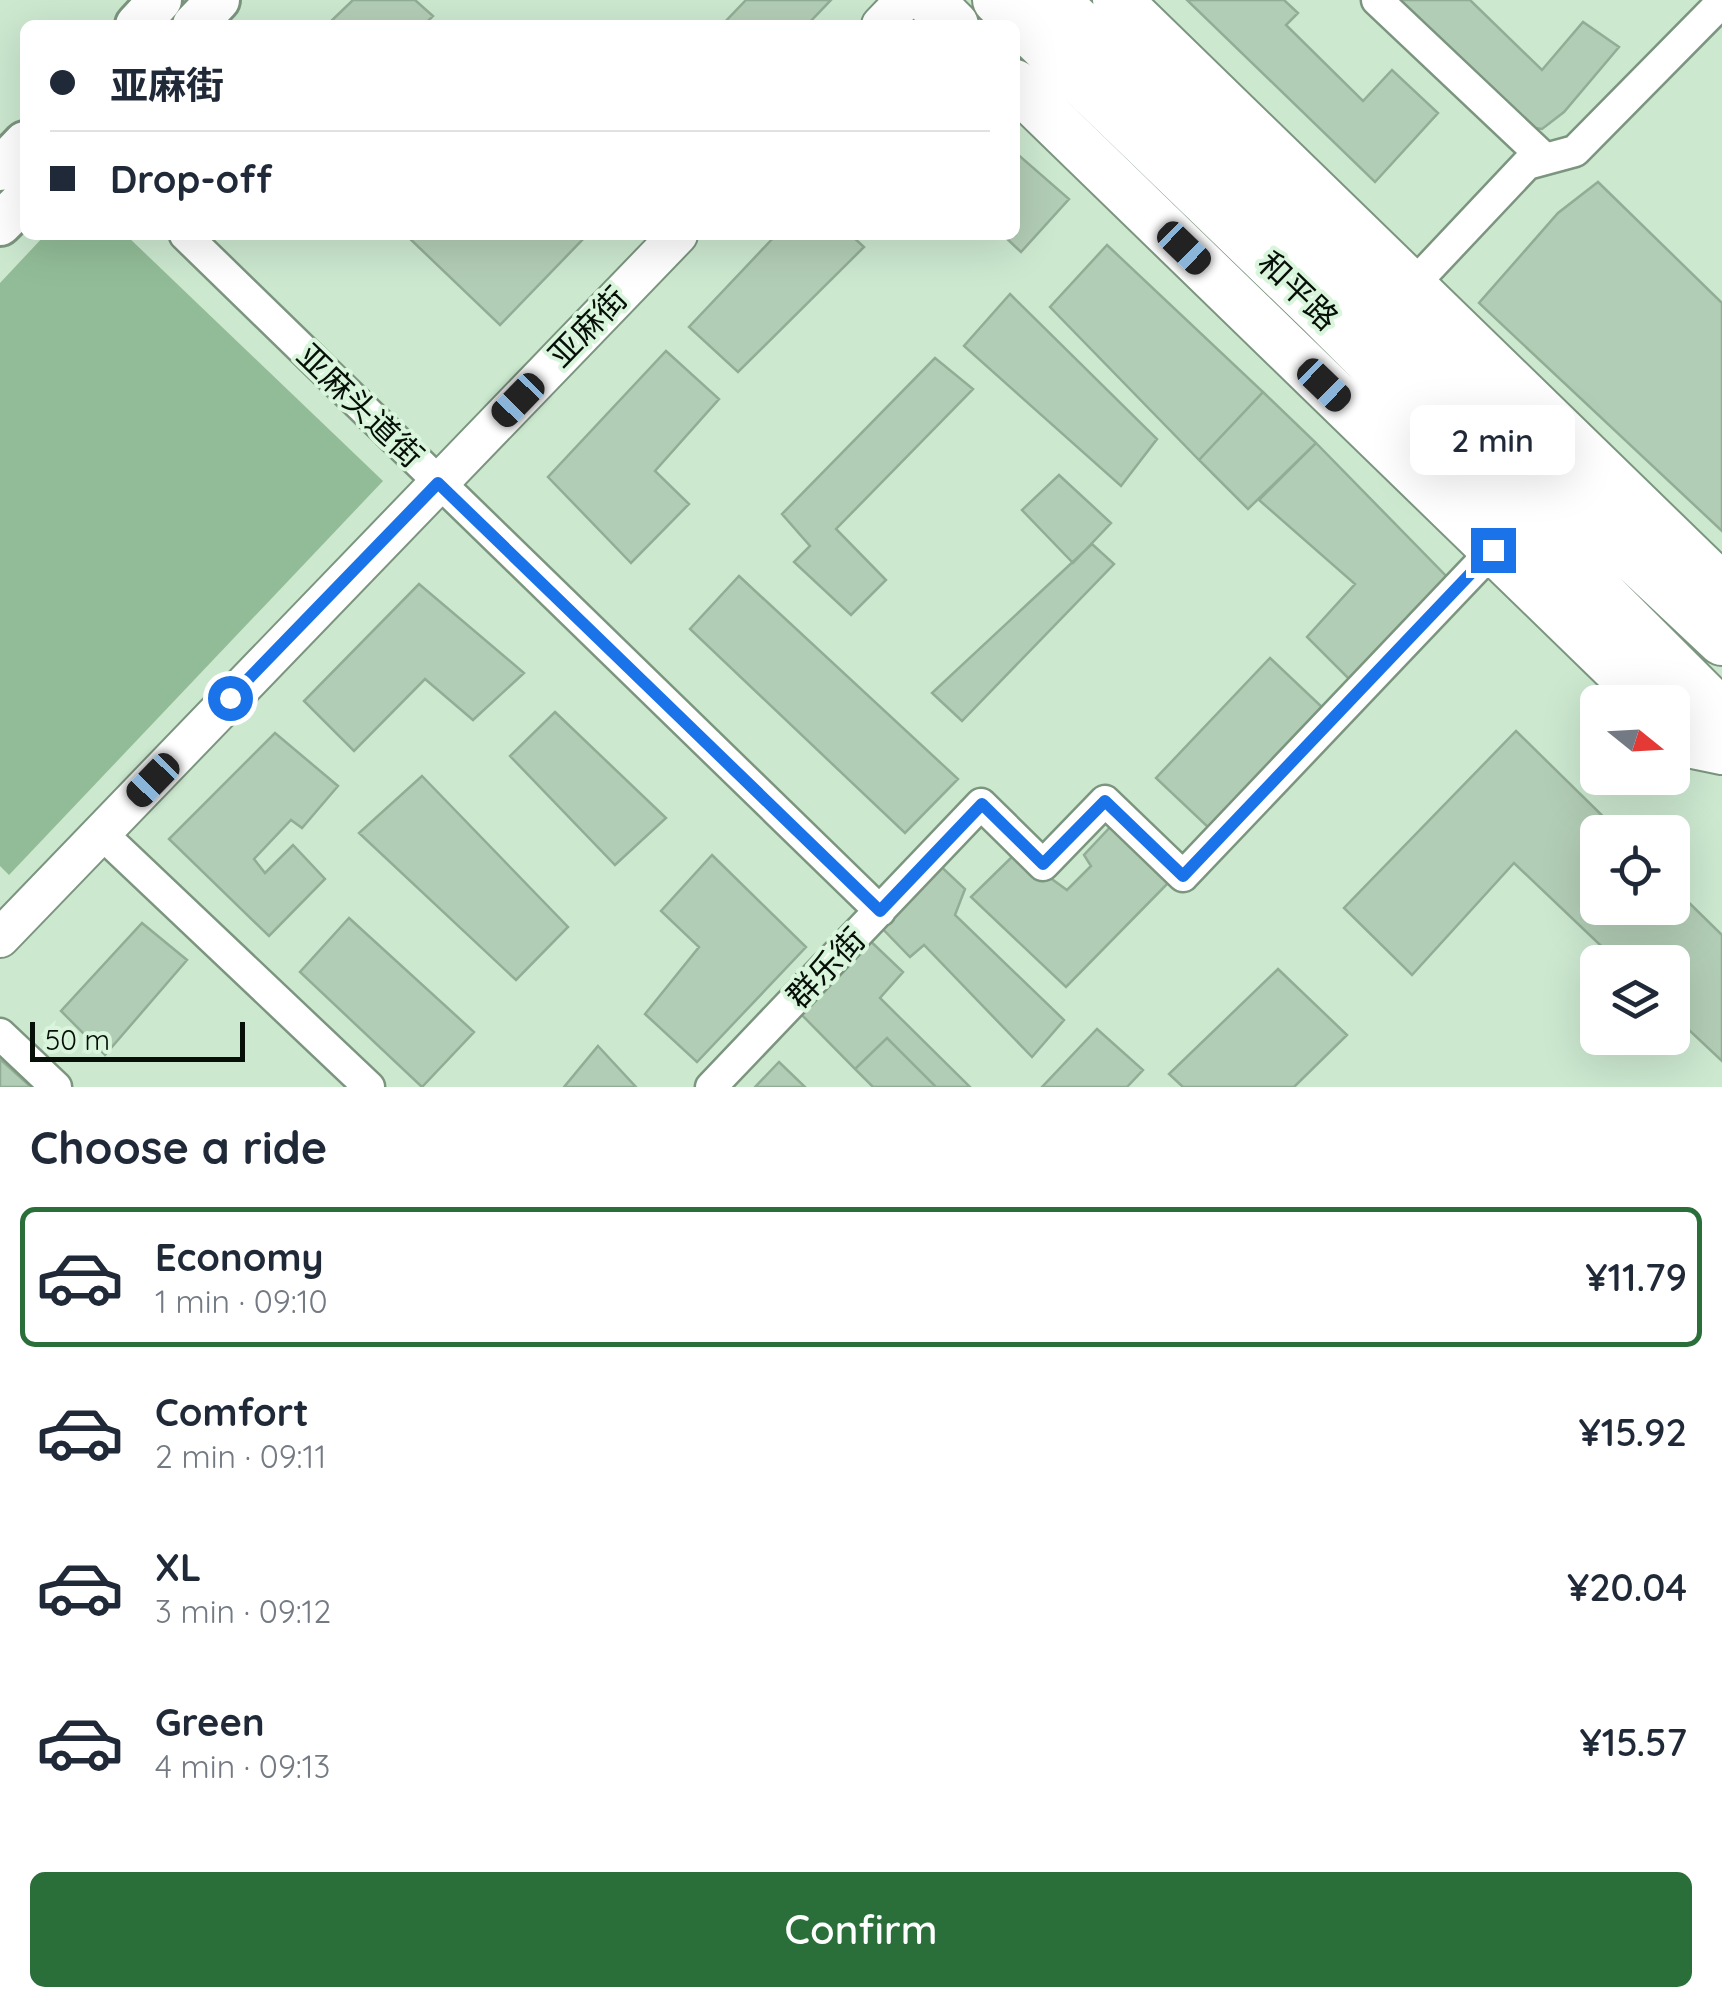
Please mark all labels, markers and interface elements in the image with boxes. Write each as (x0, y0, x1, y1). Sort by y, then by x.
text: 亚麻街 (110, 61, 224, 109)
text: Drop-off (110, 155, 272, 203)
car (1152, 216, 1216, 280)
street label: 和平路 (1250, 243, 1347, 338)
street label: 亚麻街 (540, 278, 635, 375)
street label: 亚麻头道街 (289, 335, 432, 475)
car (1292, 353, 1356, 417)
car (486, 368, 550, 432)
callout: 2 min (1410, 405, 1576, 475)
text: 2 min (1451, 420, 1534, 460)
route end (1471, 528, 1516, 573)
route start (208, 676, 253, 721)
north arrow (1580, 685, 1690, 795)
map controls (1580, 685, 1690, 1055)
car (121, 748, 185, 812)
button: locate (1580, 815, 1690, 925)
street label: 群乐街 (778, 919, 873, 1016)
button: layers (1580, 945, 1690, 1055)
scale bar (30, 1017, 245, 1062)
text: 50 m (45, 1022, 110, 1057)
text: Choose a ride (30, 1119, 327, 1175)
icon: car (35, 1232, 125, 1322)
text: Economy (155, 1233, 324, 1281)
text: ¥11.79 (1585, 1253, 1687, 1301)
text: 1 min · 09:10 (155, 1281, 328, 1321)
icon: car (35, 1387, 125, 1477)
text: Comfort (155, 1388, 309, 1436)
text: ¥15.92 (1579, 1408, 1687, 1456)
text: 2 min · 09:11 (155, 1436, 326, 1476)
icon: car (35, 1542, 125, 1632)
text: XL (155, 1543, 201, 1591)
text: ¥20.04 (1567, 1563, 1687, 1611)
text: 3 min · 09:12 (155, 1591, 331, 1631)
icon: car (35, 1697, 125, 1787)
text: Green (155, 1698, 265, 1746)
text: ¥15.57 (1580, 1718, 1687, 1766)
text: 4 min · 09:13 (155, 1746, 330, 1786)
button: Confirm (30, 1872, 1692, 1987)

